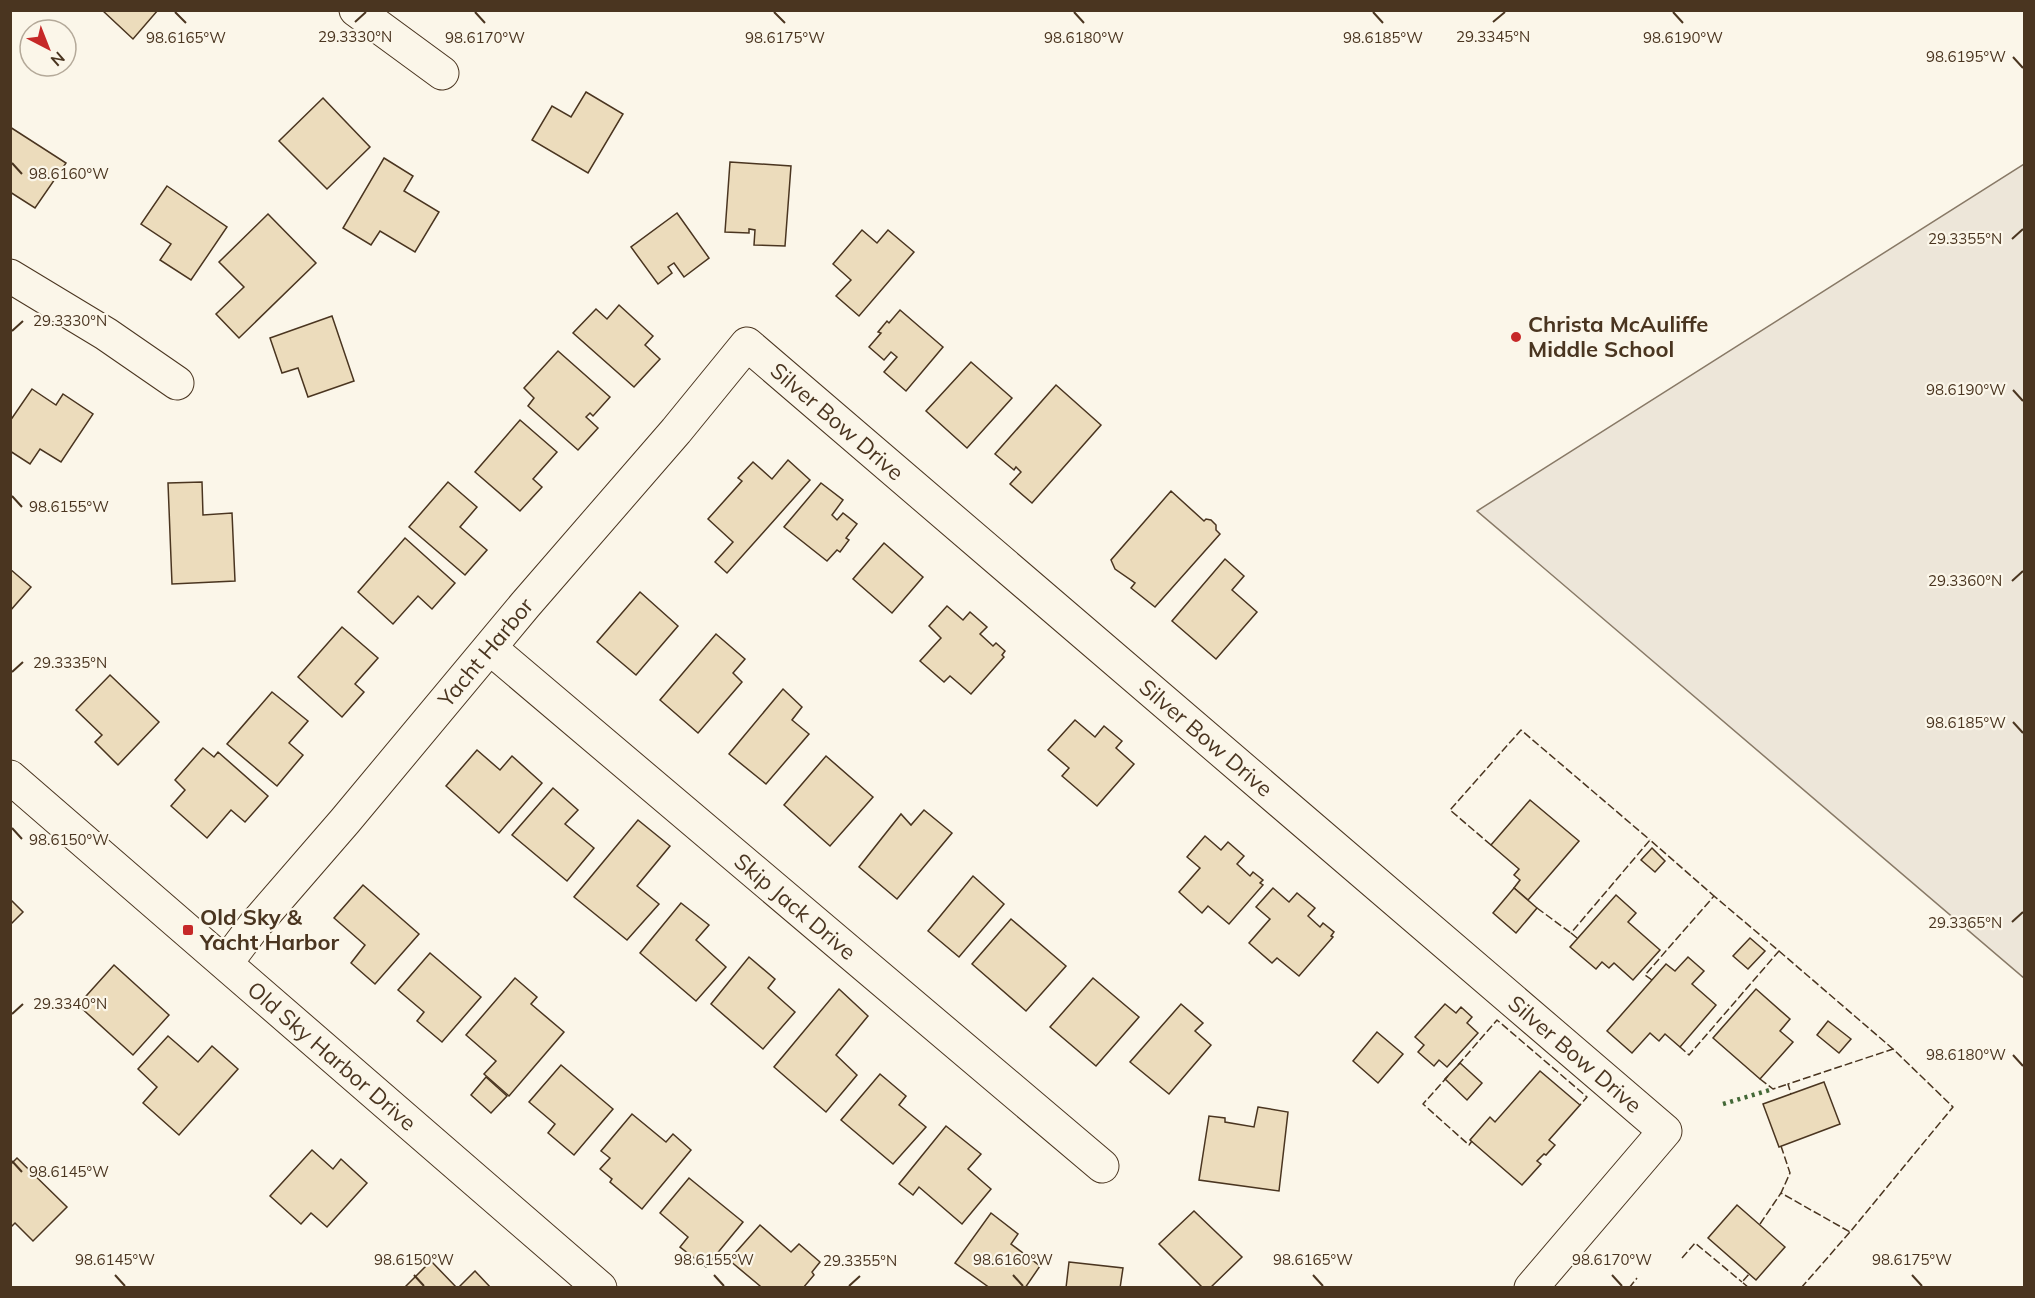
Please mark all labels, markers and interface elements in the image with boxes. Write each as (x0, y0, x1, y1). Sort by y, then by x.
north arrow (18, 18, 78, 78)
text: 29.3330°N (318, 27, 392, 46)
text: 29.3345°N (1456, 27, 1530, 46)
text: 98.6165°W (146, 28, 226, 47)
text: 98.6170°W (445, 28, 525, 47)
text: 98.6175°W (745, 28, 825, 47)
text: 98.6180°W (1044, 28, 1124, 47)
text: 98.6185°W (1343, 28, 1423, 47)
text: 98.6190°W (1643, 28, 1723, 47)
text: 98.6195°W (1926, 47, 2006, 66)
text: N (47, 48, 69, 71)
text: 98.6160°W (29, 164, 109, 183)
text: 29.3355°N (1928, 229, 2002, 248)
place label: Christa McAuliffe Middle School (1528, 310, 1708, 363)
text: 29.3330°N (33, 311, 107, 330)
marker: Christa McAuliffe Middle School (1509, 330, 1523, 344)
street label: Silver Bow Drive (765, 356, 910, 486)
text: 98.6190°W (1926, 380, 2006, 399)
text: 98.6155°W (29, 497, 109, 516)
text: 29.3360°N (1928, 571, 2002, 590)
street label: Yacht Harbor (431, 592, 539, 713)
text: 29.3335°N (33, 653, 107, 672)
street label: Silver Bow Drive (1134, 673, 1279, 803)
text: 98.6185°W (1926, 713, 2006, 732)
text: 98.6150°W (29, 830, 109, 849)
street label: Skip Jack Drive (729, 847, 862, 966)
place label: Old Sky & Yacht Harbor (199, 903, 339, 956)
text: 29.3365°N (1928, 913, 2002, 932)
marker: Old Sky & Yacht Harbor (181, 923, 195, 937)
street label: Old Sky Harbor Drive (242, 975, 422, 1137)
street label: Silver Bow Drive (1503, 989, 1648, 1119)
text: 29.3340°N (33, 994, 107, 1013)
text: 98.6180°W (1926, 1045, 2006, 1064)
text: 98.6145°W (29, 1162, 109, 1181)
text: 98.6145°W (75, 1250, 155, 1269)
text: 98.6150°W (374, 1250, 454, 1269)
text: 98.6155°W (674, 1250, 754, 1269)
text: 98.6160°W (973, 1250, 1053, 1269)
text: 98.6165°W (1273, 1250, 1353, 1269)
text: 98.6170°W (1572, 1250, 1652, 1269)
text: 98.6175°W (1872, 1250, 1952, 1269)
text: 29.3355°N (823, 1251, 897, 1270)

